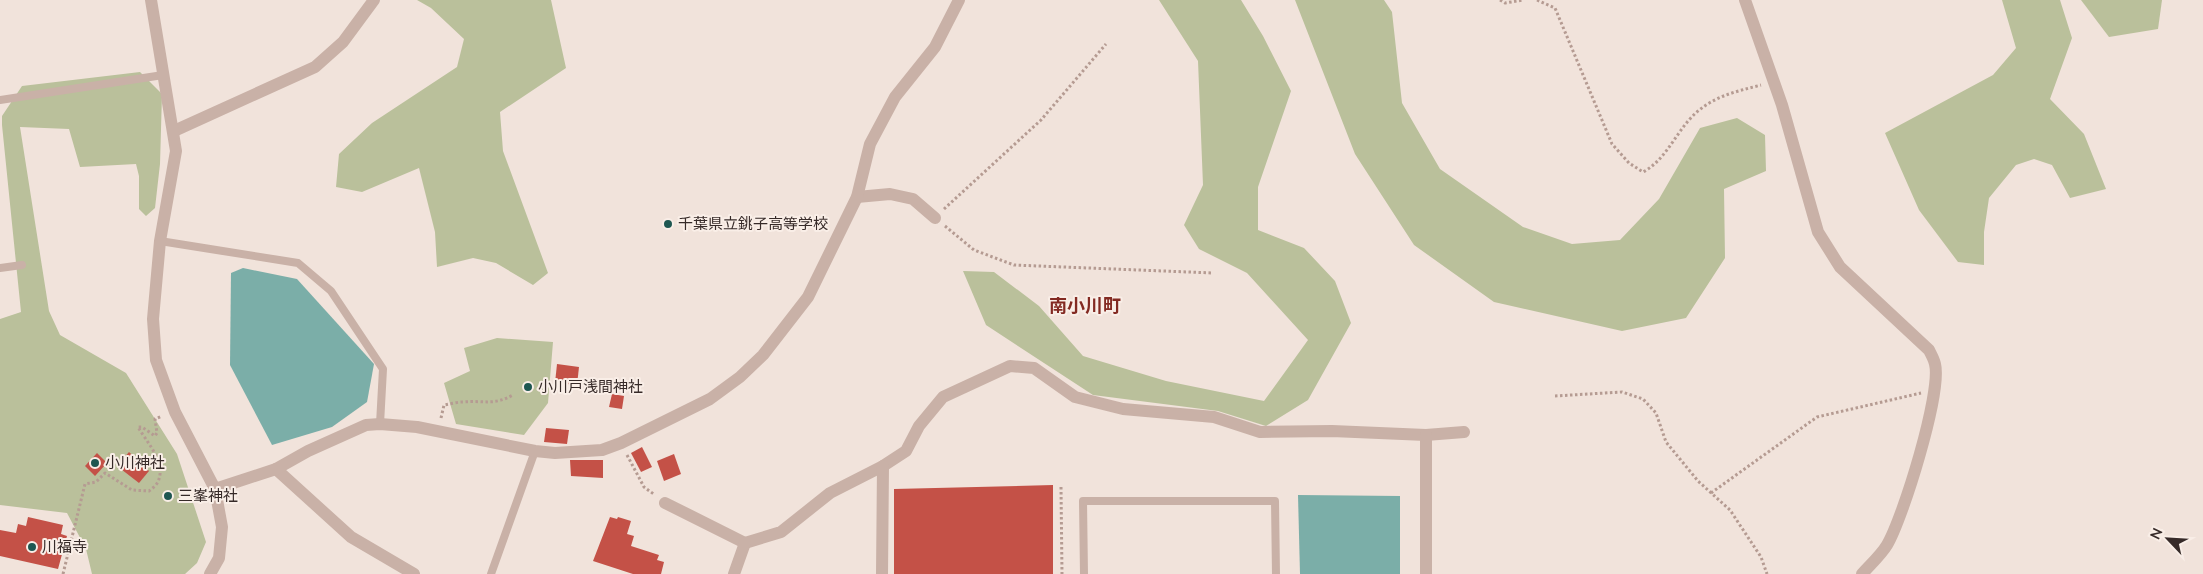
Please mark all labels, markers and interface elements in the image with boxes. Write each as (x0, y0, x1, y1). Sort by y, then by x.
place label: 千葉県立銚子高等学校 (678, 214, 828, 233)
marker: 千葉県立銚子高等学校 (662, 218, 674, 230)
district label: 南小川町 (1049, 294, 1121, 317)
place label: 小川戸浅間神社 (538, 377, 643, 396)
marker: 小川戸浅間神社 (522, 381, 534, 393)
place label: 小川神社 (105, 453, 165, 472)
marker: 小川神社 (89, 457, 101, 469)
place label: 三峯神社 (178, 486, 238, 505)
marker: 三峯神社 (162, 490, 174, 502)
north arrow (2143, 514, 2193, 564)
text: N (2146, 525, 2167, 542)
place label: 川福寺 (42, 537, 87, 556)
marker: 川福寺 (26, 541, 38, 553)

